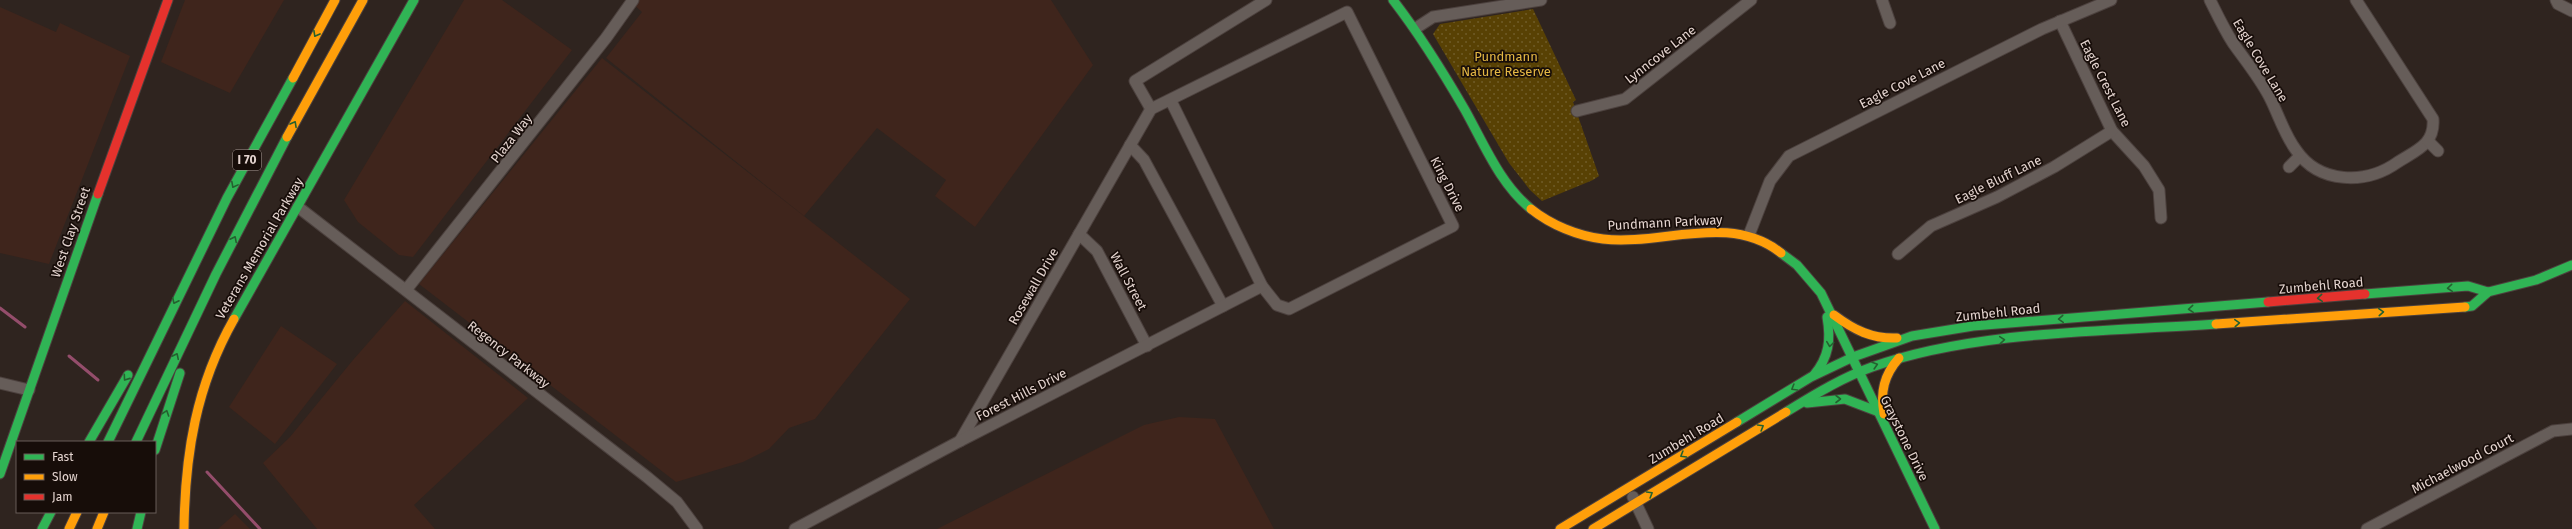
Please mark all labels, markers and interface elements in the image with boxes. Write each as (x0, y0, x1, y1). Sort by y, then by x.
street label: Eagle Cove Lane (2230, 16, 2291, 105)
street label: Lynncove Lane (1622, 22, 1699, 87)
one-way arrow (313, 30, 320, 37)
street label: Eagle Crest Lane (2077, 37, 2134, 129)
park label: Pundmann Nature Reserve (1461, 49, 1551, 79)
street label: Eagle Cove Lane (1857, 55, 1948, 112)
street label: Plaza Way (488, 110, 535, 166)
one-way arrow (290, 121, 297, 128)
road number: I 70 (233, 150, 261, 170)
street label: Eagle Bluff Lane (1953, 152, 2044, 207)
street label: King Drive (1427, 154, 1468, 214)
street label: Veterans Memorial Parkway (213, 174, 307, 322)
one-way arrow (231, 181, 239, 188)
street label: West Clay Street (48, 185, 93, 279)
street label: Pundmann Parkway (1607, 212, 1723, 233)
one-way arrow (229, 236, 237, 243)
street label: Rosewall Drive (1005, 245, 1061, 327)
street label: Wall Street (1107, 250, 1150, 313)
street label: Zumbehl Road (2278, 274, 2364, 297)
one-way arrow (2447, 283, 2453, 292)
one-way arrow (2317, 294, 2323, 303)
one-way arrow (172, 297, 180, 305)
street label: Zumbehl Road (1955, 301, 2041, 324)
one-way arrow (2188, 304, 2194, 313)
one-way arrow (2378, 308, 2384, 317)
one-way arrow (2058, 314, 2064, 323)
street label: Regency Parkway (465, 318, 553, 391)
one-way arrow (2234, 318, 2240, 327)
one-way arrow (1999, 336, 2005, 345)
one-way arrow (1826, 341, 1835, 347)
one-way arrow (171, 353, 179, 360)
one-way arrow (1872, 361, 1879, 370)
street label: Forest Hills Drive (973, 365, 1069, 424)
one-way arrow (124, 373, 131, 380)
one-way arrow (1791, 383, 1798, 390)
street label: Graystone Drive (1877, 393, 1932, 483)
one-way arrow (1835, 395, 1841, 403)
one-way arrow (161, 409, 170, 416)
street label: Zumbehl Road (1646, 410, 1727, 467)
one-way arrow (1757, 424, 1764, 432)
street label: Michaelwood Court (2409, 430, 2516, 497)
legend (16, 441, 156, 513)
text: Fast (52, 450, 74, 464)
one-way arrow (1680, 450, 1687, 458)
text: Slow (52, 470, 78, 484)
text: Jam (52, 490, 72, 504)
one-way arrow (1646, 492, 1653, 499)

